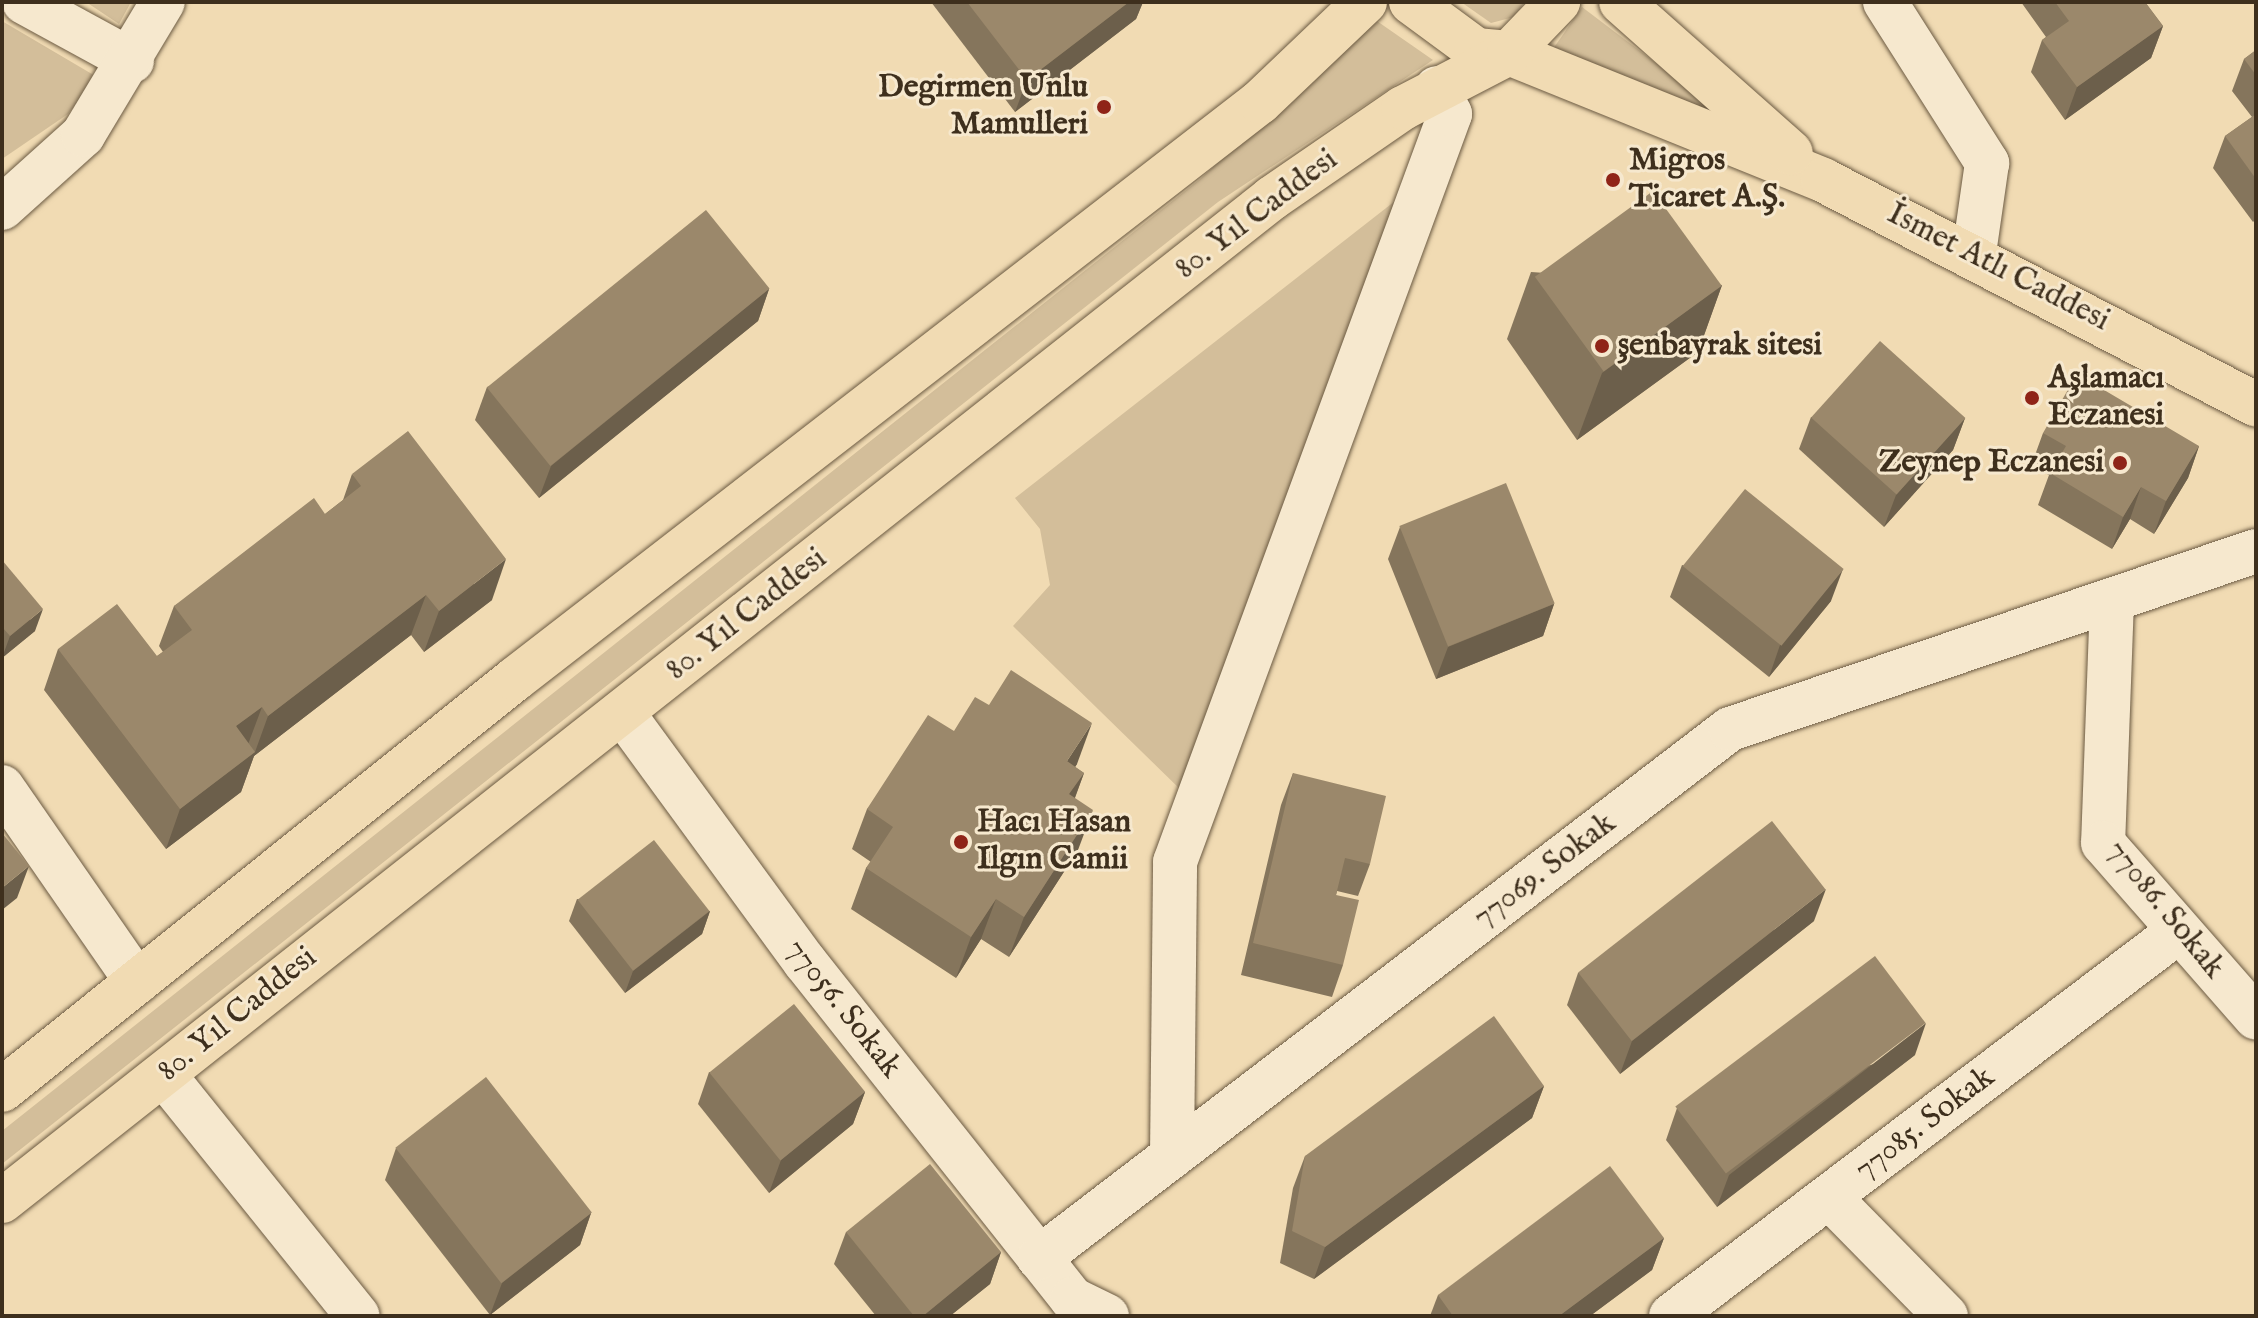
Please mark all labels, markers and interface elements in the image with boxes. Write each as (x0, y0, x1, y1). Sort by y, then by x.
place label: Degirmen Unlu Mamulleri (878, 70, 1088, 145)
marker: Degirmen Unlu Mamulleri (1095, 98, 1113, 116)
street label: 80. Yıl Caddesi (1168, 141, 1346, 289)
place label: Migros Ticaret A.Ş. (1629, 143, 1785, 218)
marker: Migros Ticaret A.Ş. (1604, 171, 1622, 189)
street label: İsmet Atlı Caddesi (1880, 195, 2116, 341)
place label: şenbayrak sitesi (1618, 327, 1822, 365)
marker: şenbayrak sitesi (1593, 337, 1611, 355)
place label: Aşlamacı Eczanesi (2048, 361, 2164, 436)
marker: Aşlamacı Eczanesi (2023, 389, 2041, 407)
place label: Zeynep Eczanesi (1879, 444, 2104, 482)
marker: Zeynep Eczanesi (2111, 454, 2129, 472)
street label: 80. Yıl Caddesi (659, 540, 835, 690)
place label: Hacı Hasan Ilgın Camii (977, 805, 1131, 880)
street label: 77069. Sokak (1466, 805, 1624, 937)
marker: Hacı Hasan Ilgın Camii (952, 833, 970, 851)
street label: 77086. Sokak (2097, 833, 2233, 987)
street label: 77056. Sokak (777, 932, 909, 1086)
street label: 80. Yıl Caddesi (151, 939, 325, 1091)
street label: 77085. Sokak (1847, 1059, 2003, 1189)

